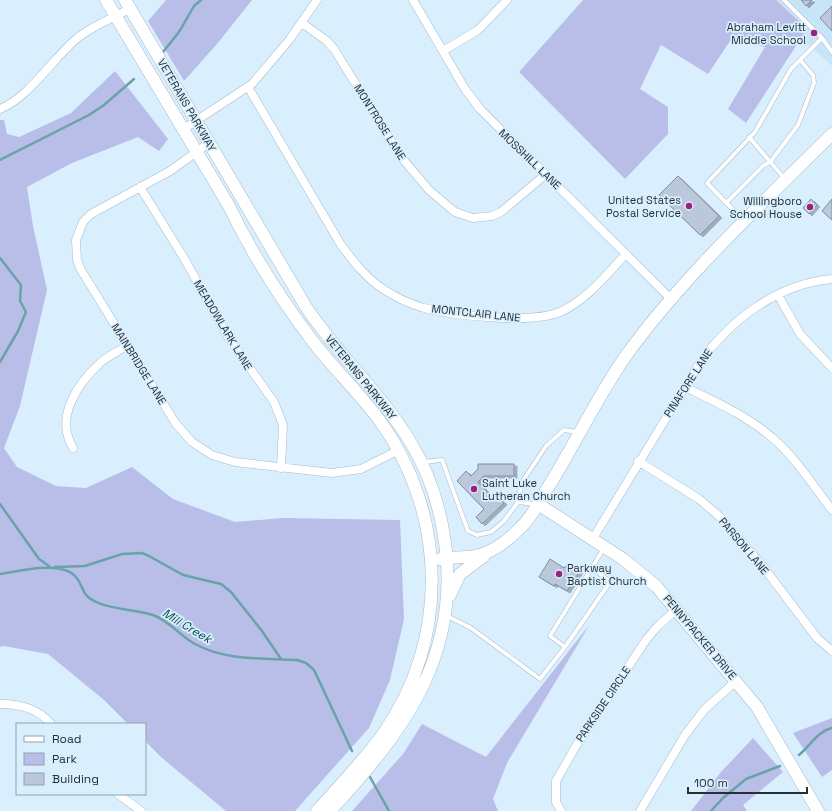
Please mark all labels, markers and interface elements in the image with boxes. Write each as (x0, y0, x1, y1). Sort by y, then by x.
place label: Abraham Levitt Middle School (727, 20, 806, 47)
marker: Abraham Levitt Middle School (809, 28, 819, 38)
street label: VETERANS PARKWAY (155, 56, 219, 154)
street label: MONTROSE LANE (351, 81, 409, 163)
street label: MOSSHILL LANE (496, 126, 564, 192)
place label: United States Postal Service (606, 193, 681, 220)
place label: Willingboro School House (730, 194, 802, 221)
marker: United States Postal Service (684, 201, 694, 211)
marker: Willingboro School House (805, 202, 815, 212)
street label: MEADOWLARK LANE (191, 277, 255, 373)
street label: MONTCLAIR LANE (431, 301, 521, 325)
street label: MAINBRIDGE LANE (108, 321, 170, 407)
street label: VETERANS PARKWAY (322, 332, 400, 422)
street label: PINAFORE LANE (661, 346, 715, 420)
place label: Saint Luke Lutheran Church (482, 476, 571, 503)
marker: Saint Luke Lutheran Church (469, 484, 479, 494)
street label: PARSON LANE (716, 514, 772, 578)
place label: Parkway Baptist Church (567, 561, 647, 588)
marker: Parkway Baptist Church (554, 569, 564, 579)
street label: PENNYPACKER DRIVE (660, 592, 740, 682)
water label: Mill Creek (159, 605, 216, 648)
street label: PARKSIDE CIRCLE (573, 664, 633, 744)
legend (16, 723, 146, 795)
text: Road (52, 731, 81, 747)
text: Park (52, 751, 77, 767)
scale bar (688, 769, 807, 795)
text: Building (52, 771, 99, 787)
text: 100 m (694, 775, 728, 791)

